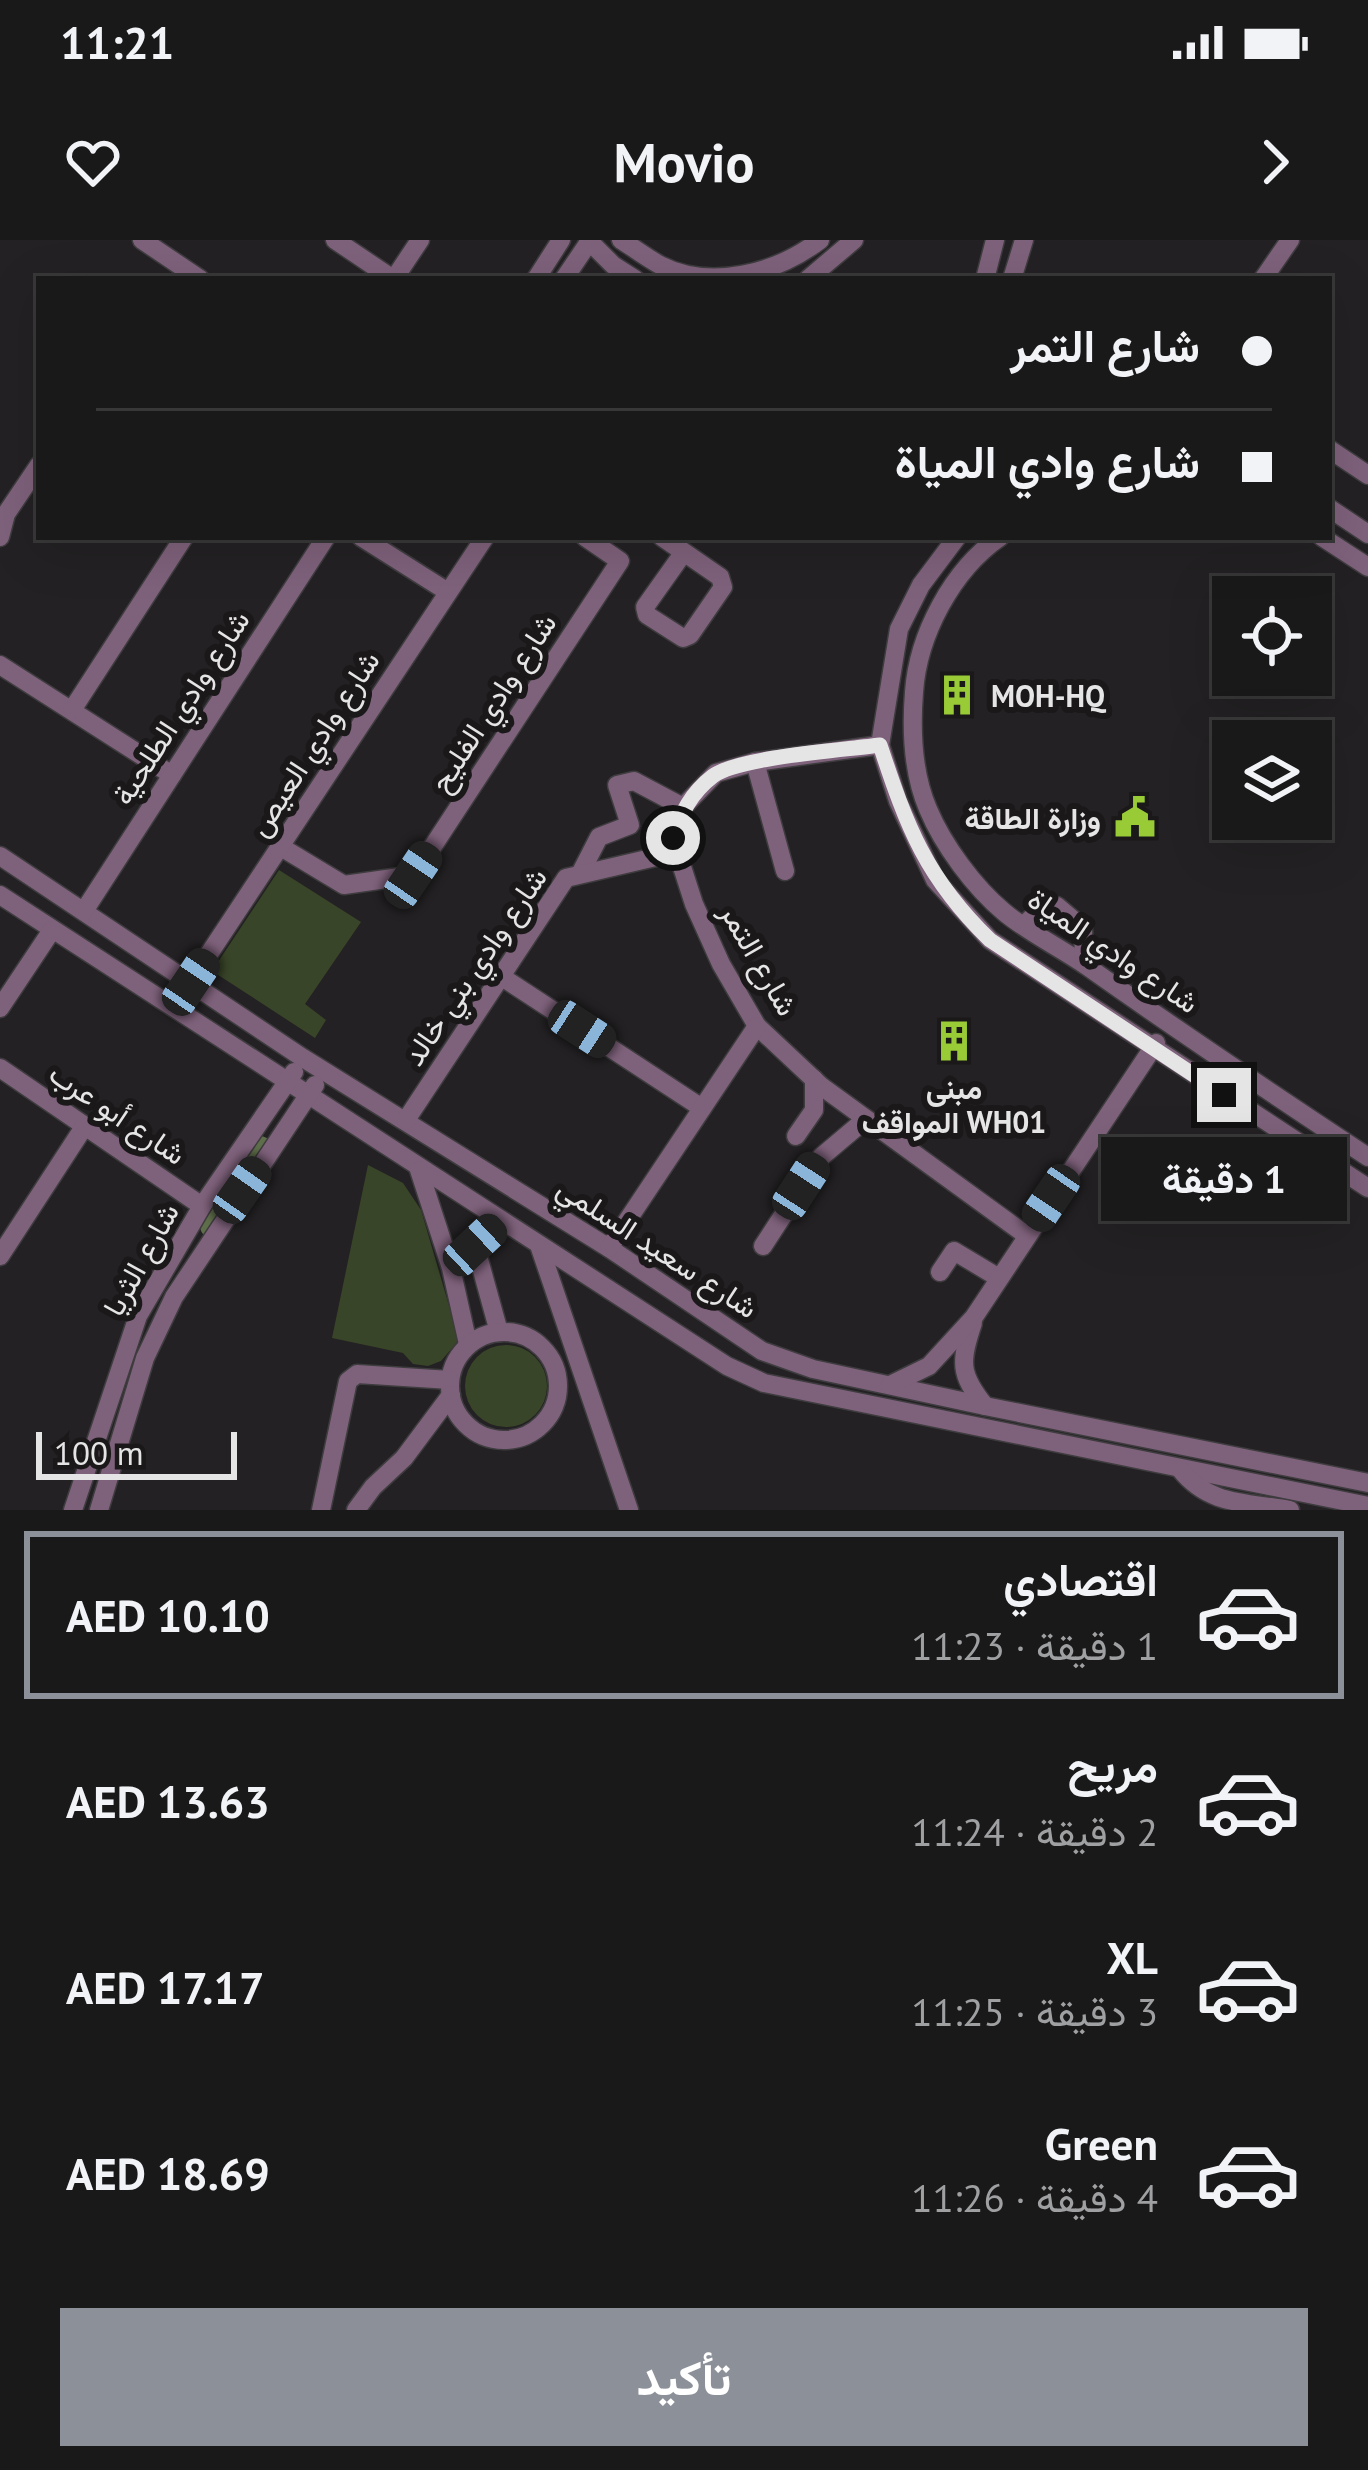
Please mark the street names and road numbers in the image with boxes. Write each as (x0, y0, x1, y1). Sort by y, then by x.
street label: شارع وادي الطلحية (103, 602, 263, 815)
street label: شارع وادي الفليح (420, 605, 569, 802)
street label: شارع وادي العيص (238, 643, 393, 847)
street label: شارع وادي بني خالد (393, 859, 560, 1076)
street label: شارع وادي المياة (1018, 879, 1207, 1026)
street label: شارع التمر (710, 895, 808, 1023)
street label: شارع أبو عرب (41, 1053, 194, 1175)
street label: شارع سعيد السلمي (547, 1168, 766, 1331)
street label: شارع الثريا (93, 1196, 189, 1323)

